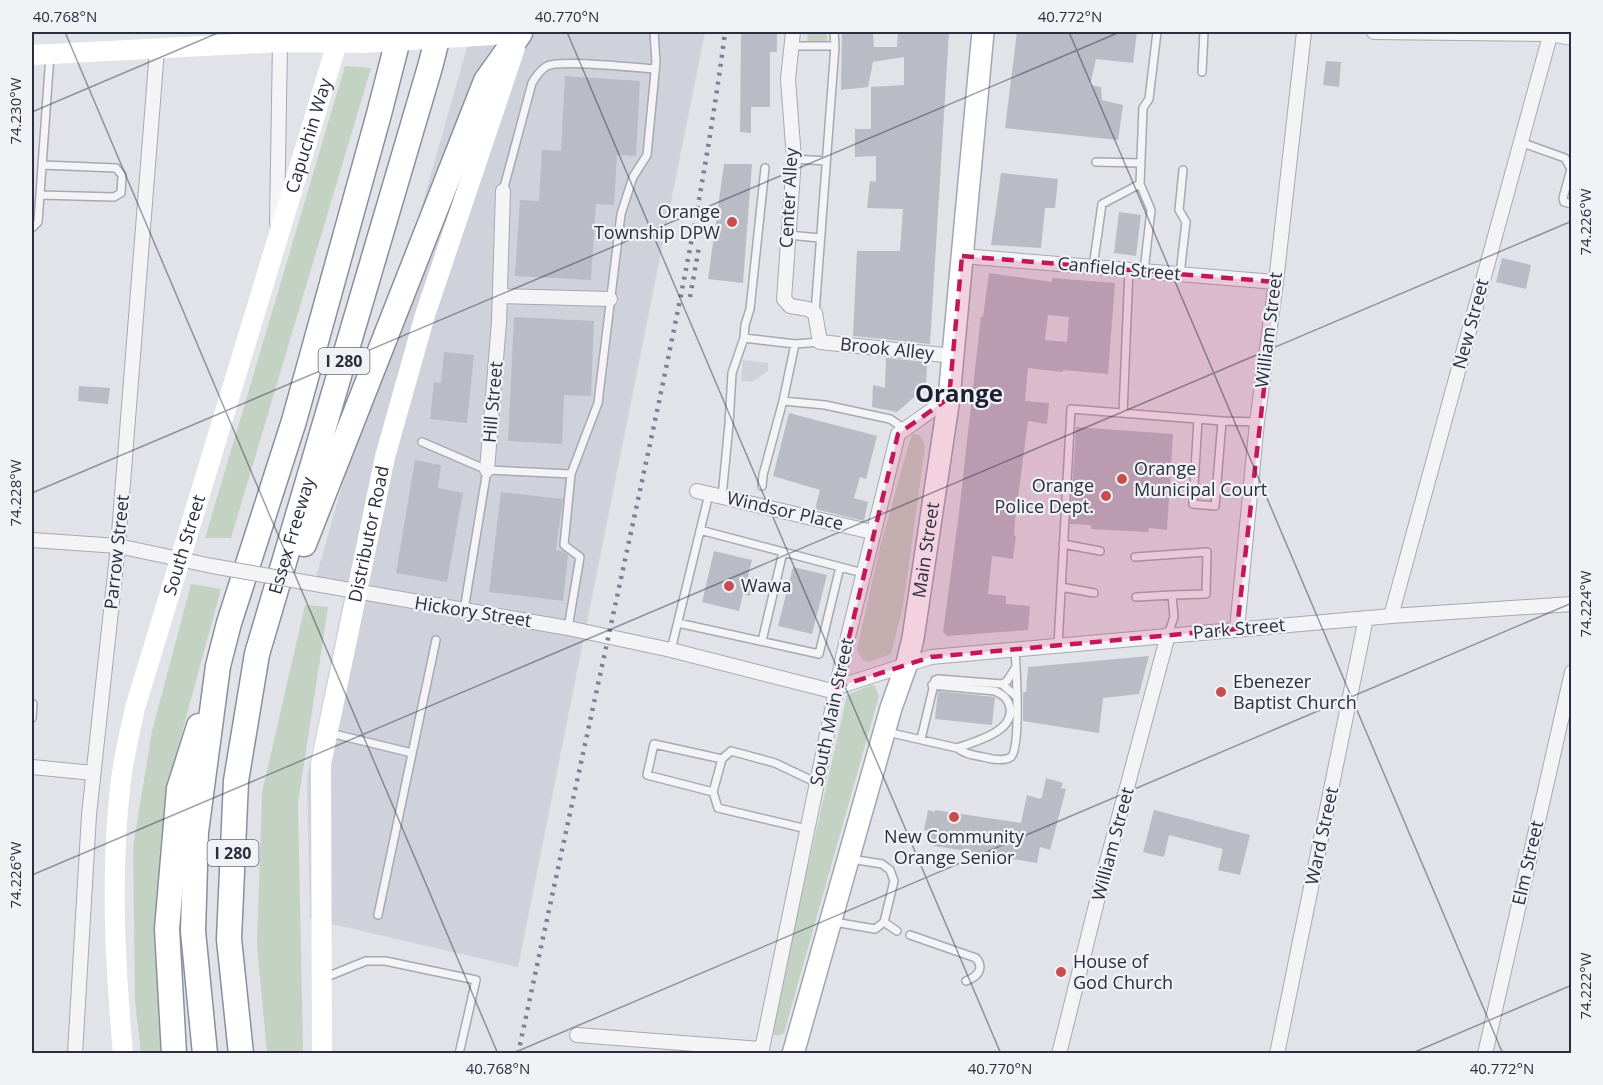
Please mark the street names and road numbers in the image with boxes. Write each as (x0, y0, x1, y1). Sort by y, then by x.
street label: Capuchin Way (279, 74, 337, 196)
street label: Center Alley (773, 146, 803, 249)
street label: Canfield Street (1056, 251, 1182, 285)
street label: William Street (1249, 271, 1287, 389)
street label: New Street (1446, 276, 1494, 372)
street label: Brook Alley (839, 331, 936, 365)
road number: I 280 (318, 348, 370, 374)
street label: Hill Street (476, 360, 508, 444)
street label: Distributor Road (342, 463, 394, 604)
street label: Essex Freeway (262, 473, 320, 597)
street label: Windsor Place (725, 485, 846, 535)
street label: South Street (157, 492, 210, 598)
street label: Parrow Street (98, 493, 134, 610)
street label: Main Street (906, 500, 944, 600)
street label: Hickory Street (413, 590, 533, 632)
street label: Park Street (1192, 612, 1286, 644)
street label: South Main Street (804, 636, 858, 788)
street label: William Street (1085, 784, 1139, 903)
street label: Ward Street (1299, 784, 1343, 887)
street label: Elm Street (1506, 818, 1548, 907)
road number: I 280 (208, 840, 258, 866)

